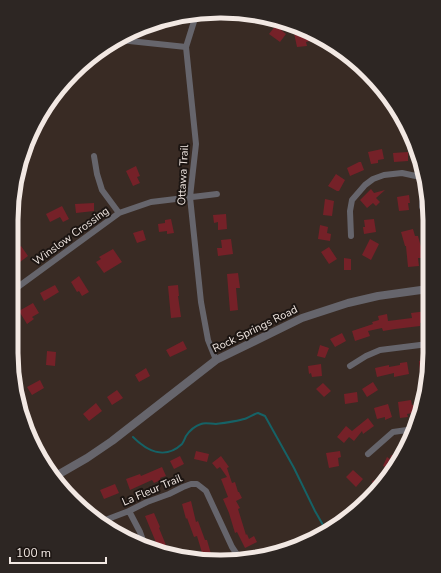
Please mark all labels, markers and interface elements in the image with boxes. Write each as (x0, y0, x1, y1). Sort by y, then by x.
street label: Ottawa Trail (174, 143, 192, 206)
street label: Winslow Crossing (30, 203, 112, 269)
street label: Rock Springs Road (210, 302, 300, 356)
street label: La Fleur Trail (120, 470, 185, 509)
scale bar (10, 539, 106, 565)
text: 100 m (16, 545, 51, 561)

